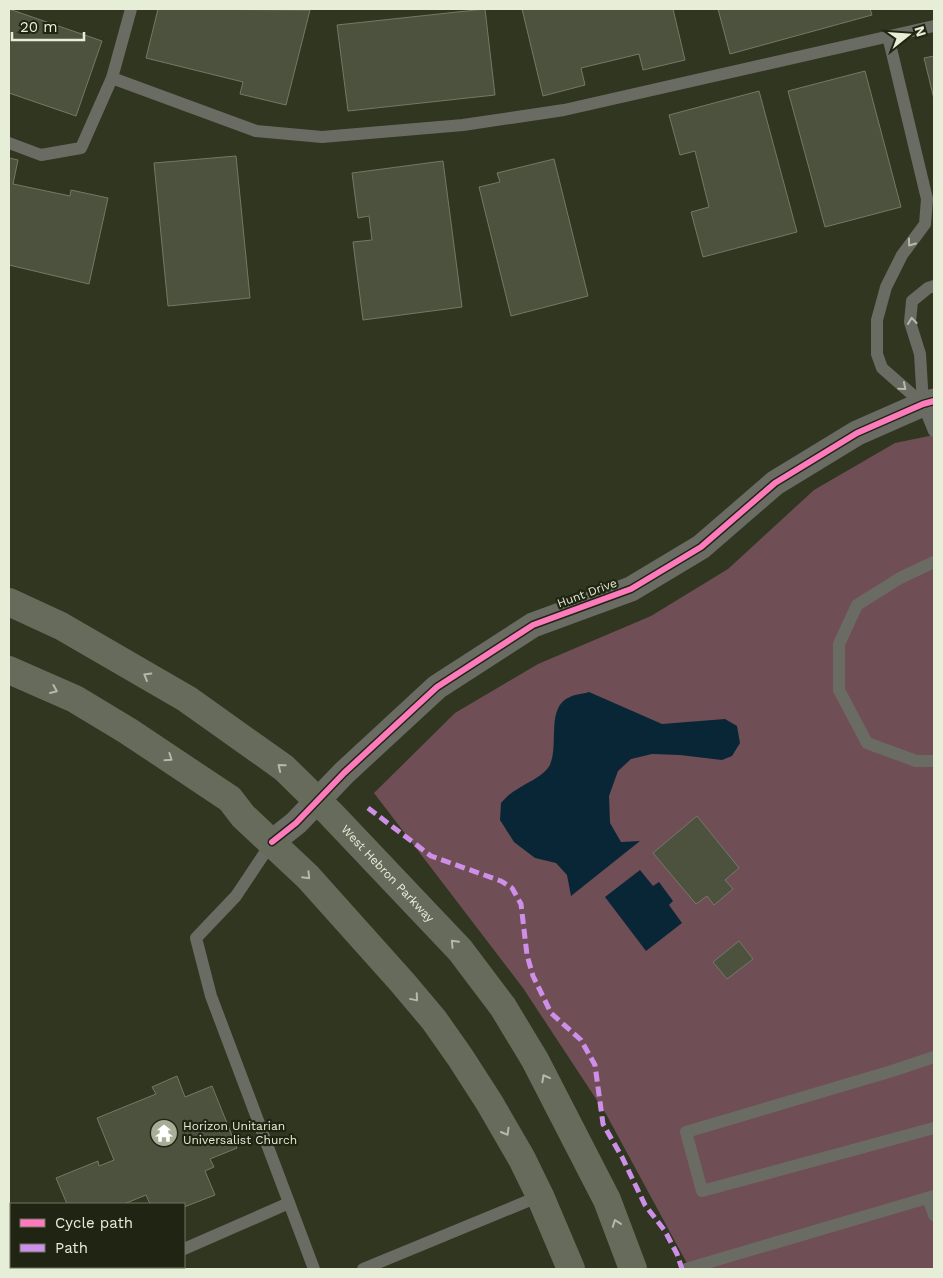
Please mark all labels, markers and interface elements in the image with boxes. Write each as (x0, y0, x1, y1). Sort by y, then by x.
scale bar (12, 10, 85, 42)
north arrow (883, 10, 933, 60)
text: 20 m (20, 18, 58, 36)
text: N (911, 24, 930, 38)
one-way arrow (908, 237, 917, 247)
one-way arrow (906, 317, 917, 325)
one-way arrow (898, 381, 907, 390)
street label: Hunt Drive (555, 576, 619, 610)
one-way arrow (143, 672, 152, 682)
one-way arrow (49, 684, 57, 694)
one-way arrow (163, 752, 172, 761)
one-way arrow (278, 765, 287, 773)
street label: West Hebron Parkway (338, 822, 438, 926)
one-way arrow (302, 871, 311, 880)
one-way arrow (451, 940, 460, 949)
one-way arrow (410, 992, 419, 1001)
one-way arrow (541, 1074, 551, 1083)
temple icon: Horizon Unitarian Universalist Church (149, 1118, 179, 1148)
place label: Horizon Unitarian Universalist Church (183, 1119, 297, 1147)
one-way arrow (500, 1127, 510, 1136)
legend (10, 1203, 185, 1268)
text: Cycle path (55, 1214, 133, 1232)
one-way arrow (612, 1220, 622, 1228)
text: Path (55, 1239, 88, 1257)

